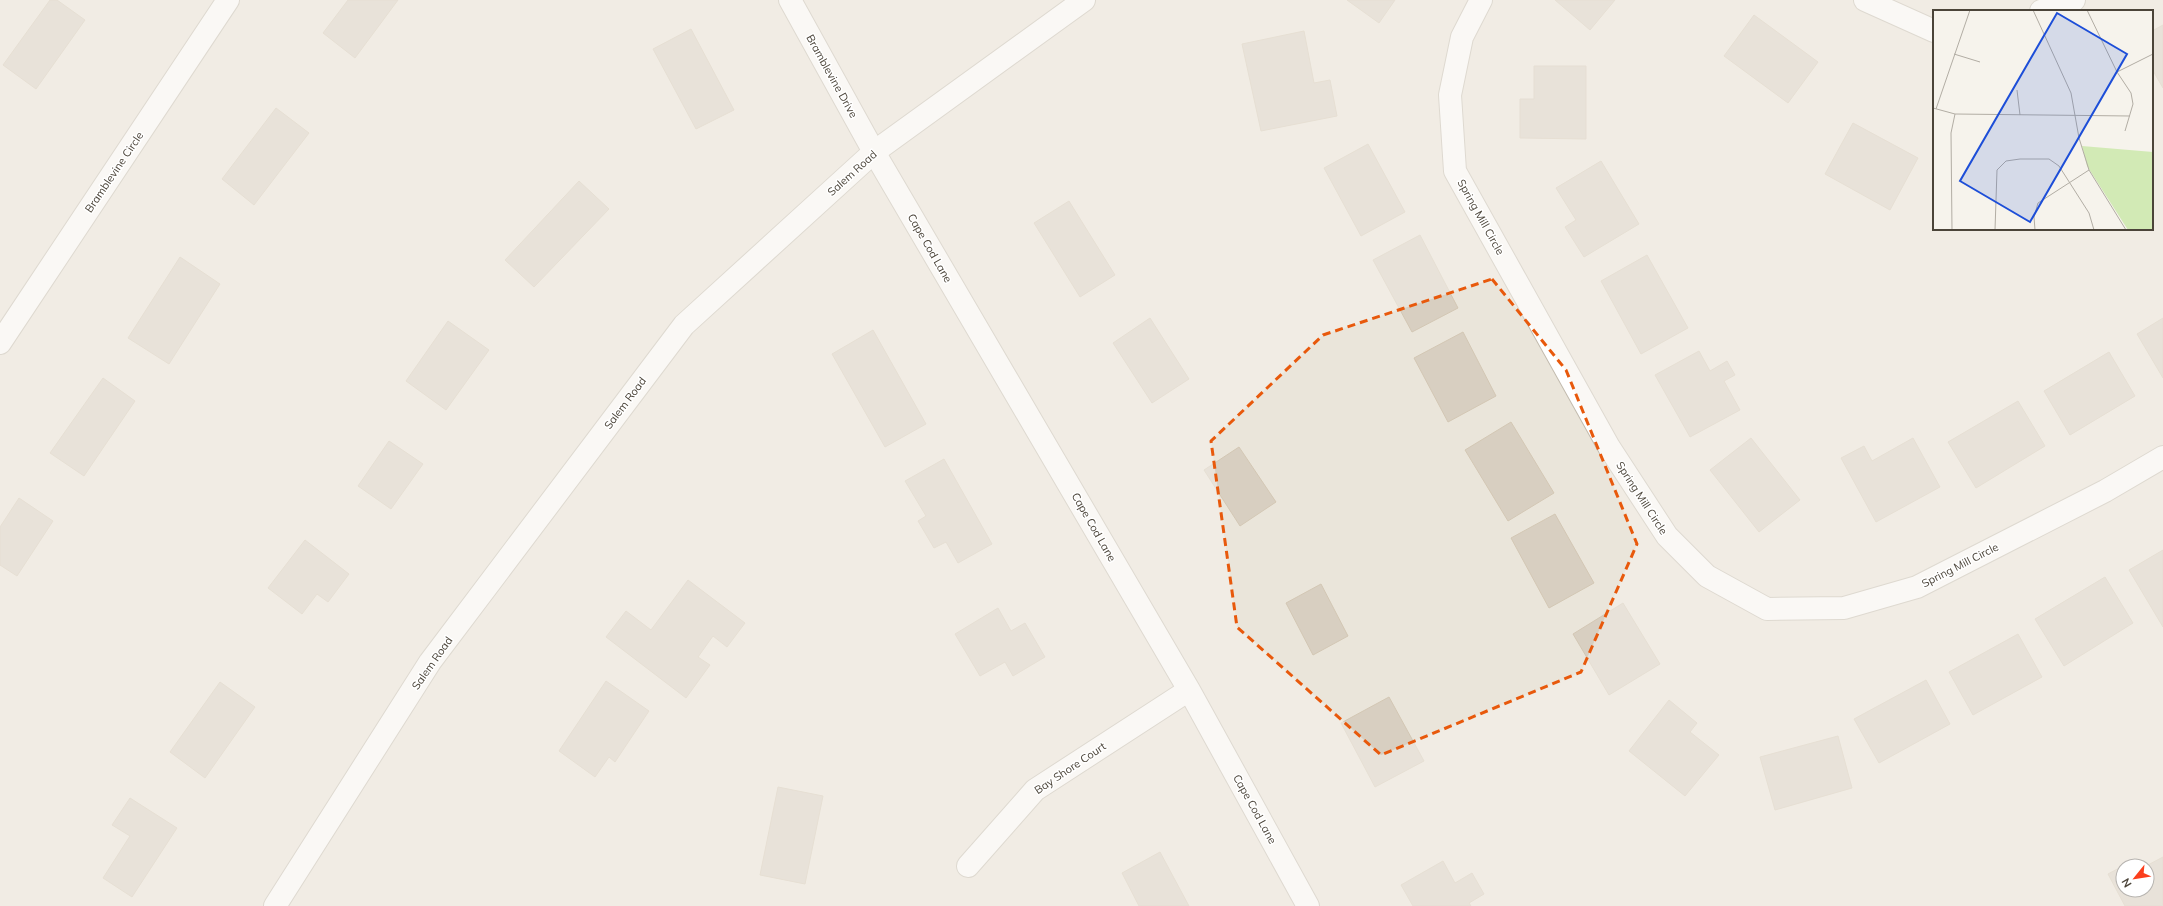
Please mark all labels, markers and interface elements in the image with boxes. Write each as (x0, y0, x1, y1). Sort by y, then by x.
inset map (1933, 10, 2153, 230)
street label: Bramblevine Drive (803, 32, 861, 120)
street label: Bramblevine Circle (82, 129, 146, 215)
street label: Salem Road (824, 147, 880, 199)
street label: Spring Mill Circle (1454, 177, 1508, 257)
street label: Cape Cod Lane (905, 211, 955, 285)
street label: Salem Road (601, 374, 649, 432)
street label: Spring Mill Circle (1613, 459, 1671, 537)
street label: Cape Cod Lane (1069, 490, 1119, 564)
street label: Spring Mill Circle (1919, 540, 2001, 590)
street label: Salem Road (409, 634, 455, 692)
street label: Bay Shore Court (1032, 739, 1108, 797)
street label: Cape Cod Lane (1230, 772, 1280, 846)
north arrow (2115, 858, 2155, 898)
text: N (2118, 876, 2134, 890)

